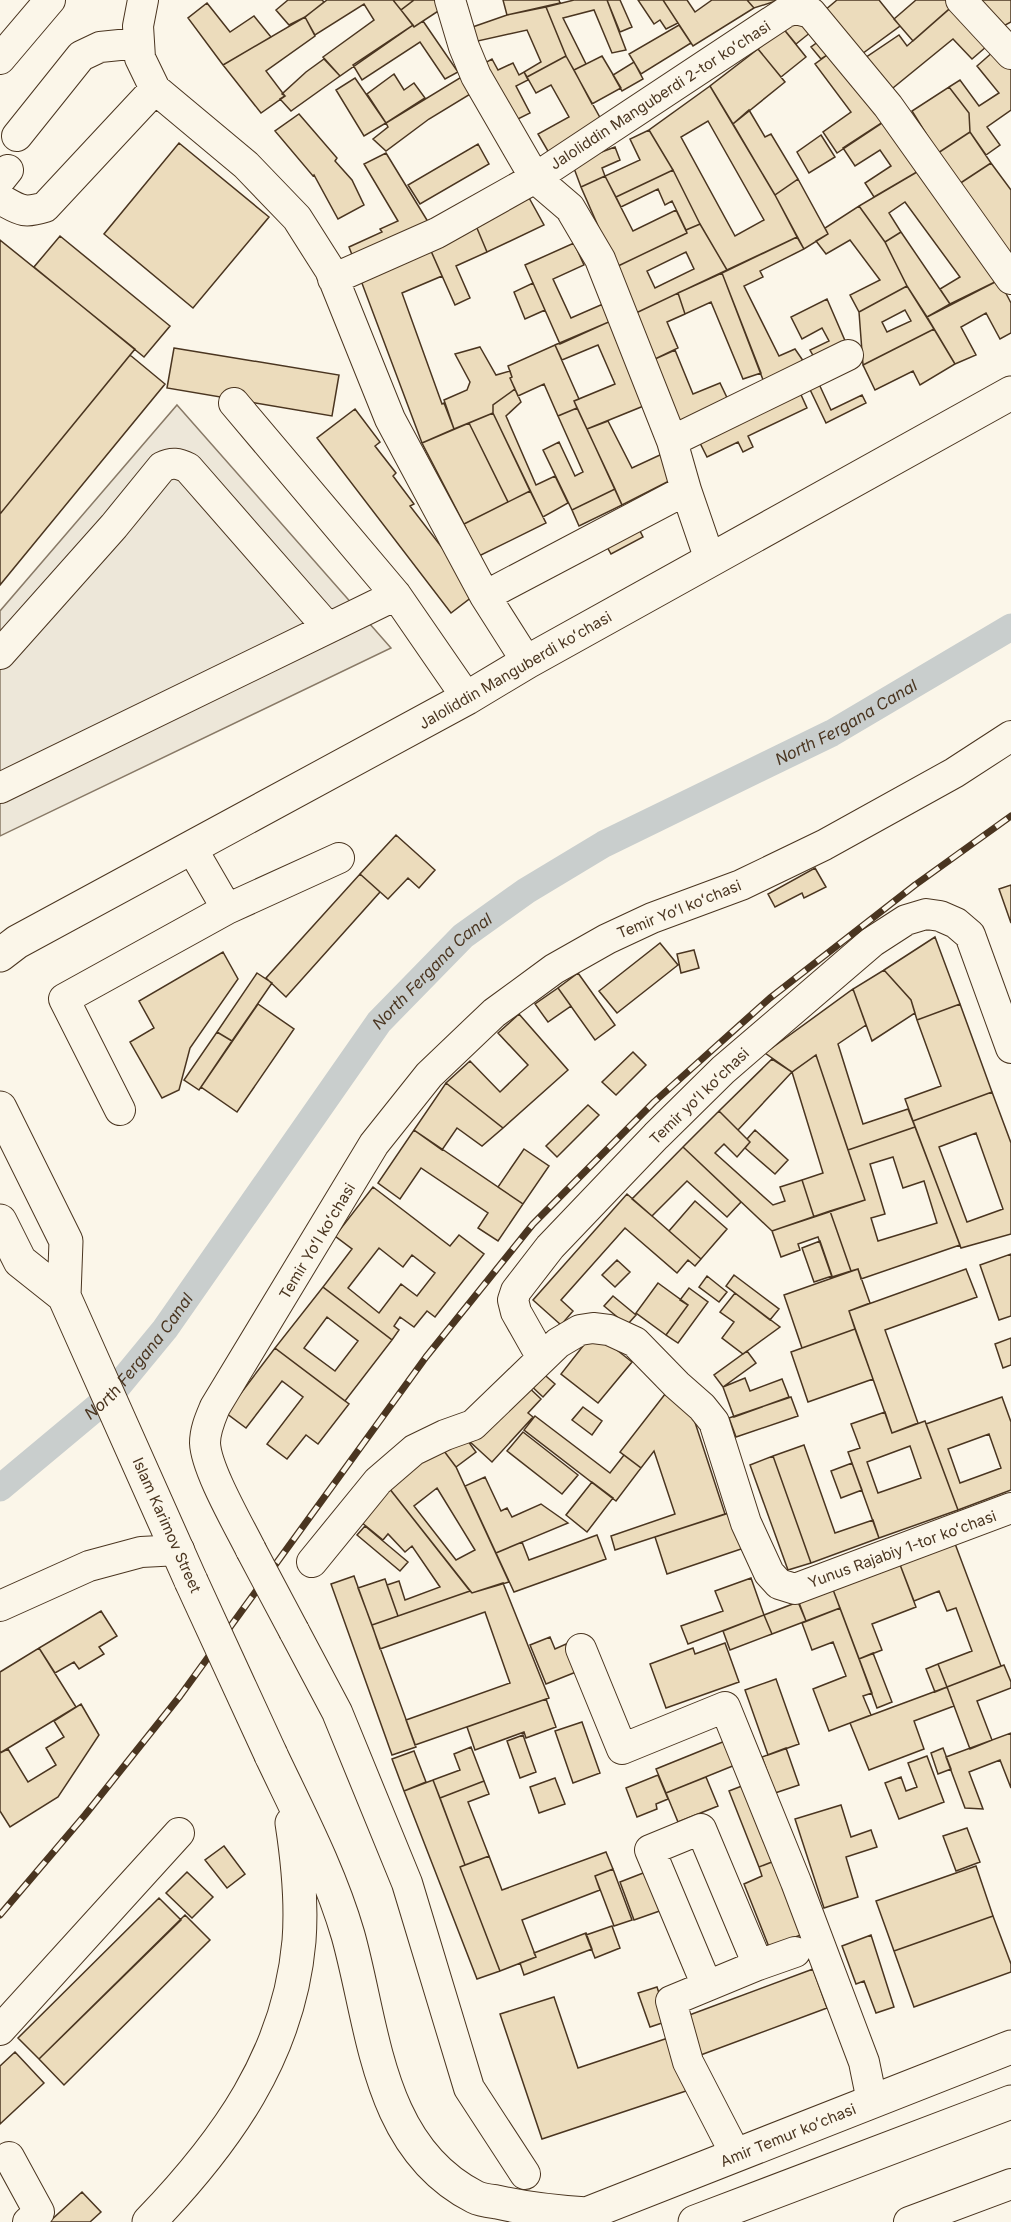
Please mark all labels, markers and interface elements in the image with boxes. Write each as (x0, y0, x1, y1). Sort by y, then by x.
street label: Jaloliddin Manguberdi 2-tor koʻchasi (546, 16, 774, 174)
street label: Jaloliddin Manguberdi koʻchasi (415, 607, 615, 733)
water label: North Fergana Canal (772, 675, 921, 769)
street label: Temir Yoʻl koʻchasi (614, 875, 744, 943)
water label: North Fergana Canal (368, 909, 496, 1033)
street label: Temir yoʻl koʻchasi (645, 1044, 753, 1148)
street label: Temir Yoʻl koʻchasi (275, 1179, 359, 1303)
water label: North Fergana Canal (80, 1289, 197, 1424)
street label: Islam Karimov Street (129, 1454, 205, 1596)
street label: Yunus Rajabiy 1-tor koʻchasi (805, 1506, 999, 1592)
street label: Amir Temur koʻchasi (717, 2099, 859, 2171)

